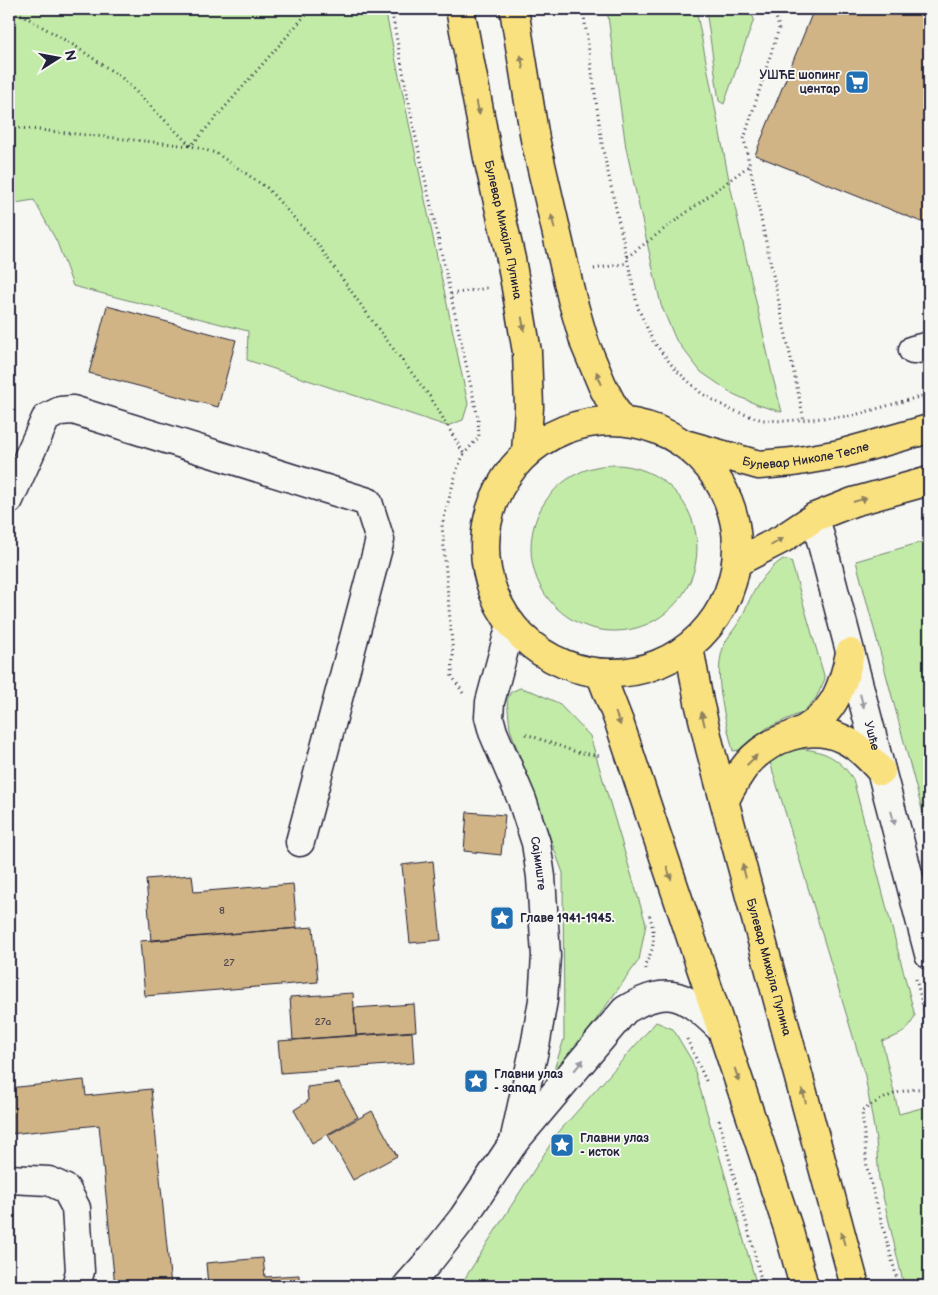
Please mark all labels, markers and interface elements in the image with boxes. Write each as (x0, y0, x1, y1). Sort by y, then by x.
north arrow (32, 32, 82, 82)
text: N (61, 49, 80, 62)
one-way arrow (518, 55, 526, 70)
place label: УШЋЕ шопинг центар (759, 68, 840, 97)
supermarket icon: УШЋЕ шопинг центар (844, 69, 870, 95)
one-way arrow (475, 101, 483, 117)
street label: Булевар Михајла Пупина (481, 159, 525, 301)
one-way arrow (549, 214, 557, 229)
one-way arrow (519, 317, 527, 333)
one-way arrow (594, 370, 602, 385)
street label: Булевар Николе Тесле (740, 439, 871, 473)
one-way arrow (853, 495, 868, 503)
one-way arrow (769, 538, 784, 546)
one-way arrow (858, 693, 866, 708)
one-way arrow (614, 712, 622, 727)
one-way arrow (699, 712, 707, 727)
street label: Ушће (861, 720, 883, 752)
one-way arrow (746, 754, 758, 766)
one-way arrow (889, 811, 897, 826)
street label: Сајмиште (526, 835, 549, 891)
one-way arrow (740, 864, 748, 879)
one-way arrow (666, 866, 674, 881)
street label: Булевар Михајла Пупина (743, 897, 794, 1038)
house number: 8 (219, 905, 225, 917)
place icon: Главе 1941-1945. (489, 905, 515, 931)
place label: Главе 1941-1945. (520, 911, 615, 926)
house number: 27 (224, 957, 234, 969)
house number: 27a (315, 1016, 332, 1028)
one-way arrow (574, 1059, 585, 1072)
place label: Главни улаз - запад (494, 1067, 563, 1096)
place icon: Главни улаз - запад (463, 1068, 489, 1094)
one-way arrow (733, 1068, 741, 1083)
one-way arrow (800, 1088, 808, 1103)
place label: Главни улаз - исток (580, 1131, 649, 1160)
place icon: Главни улаз - исток (549, 1132, 575, 1158)
one-way arrow (839, 1232, 847, 1247)

